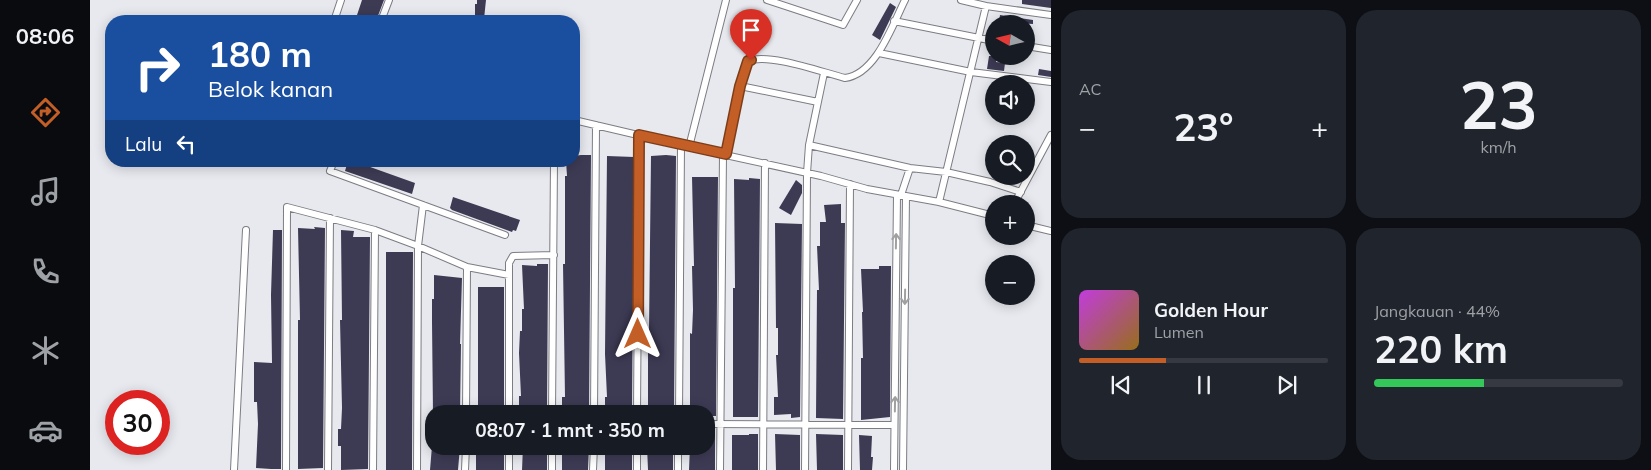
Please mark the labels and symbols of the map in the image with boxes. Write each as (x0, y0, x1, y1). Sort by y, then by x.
pin (730, 9, 772, 60)
north arrow (985, 15, 1035, 65)
one-way arrow (891, 234, 901, 250)
one-way arrow (900, 288, 910, 305)
position arrow (611, 307, 663, 359)
speed limit sign: 30 (105, 390, 170, 455)
one-way arrow (890, 396, 899, 412)

